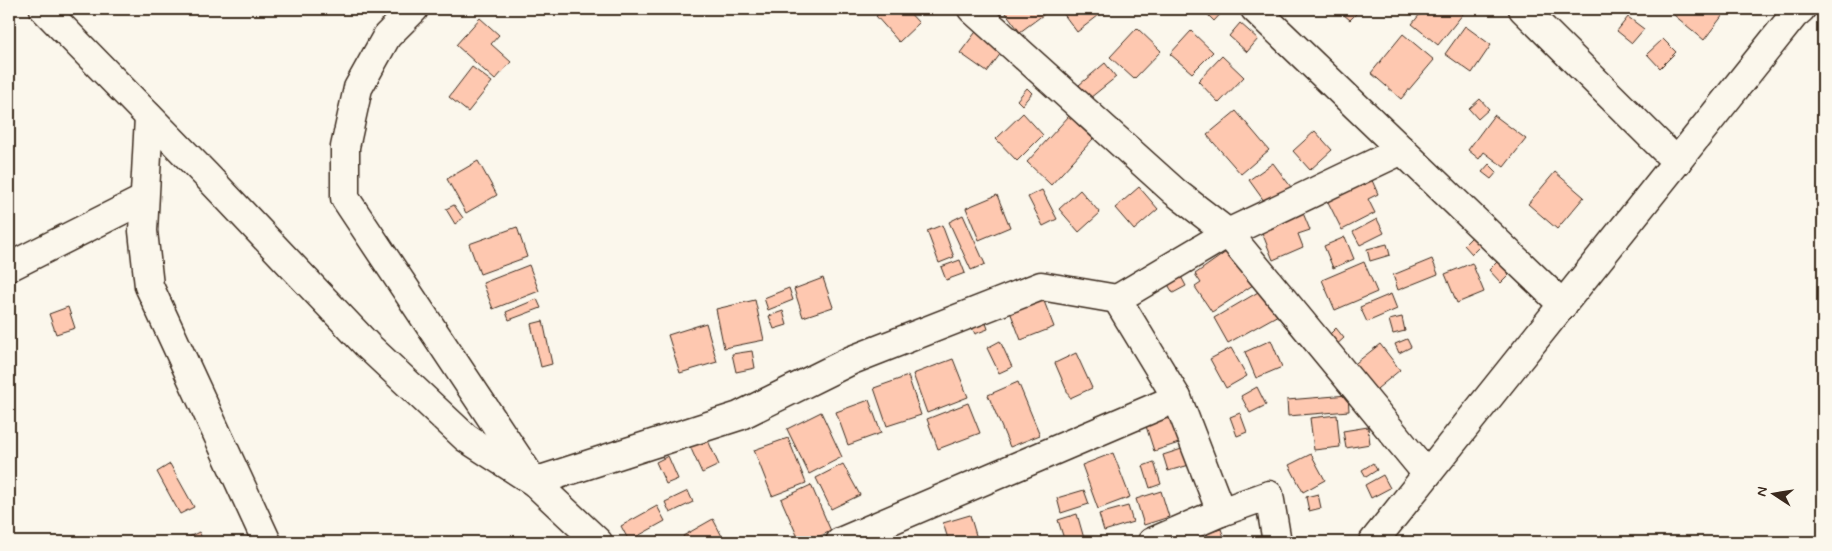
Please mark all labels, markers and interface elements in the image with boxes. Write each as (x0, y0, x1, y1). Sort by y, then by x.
north arrow (1750, 468, 1800, 518)
text: N (1752, 485, 1772, 498)

